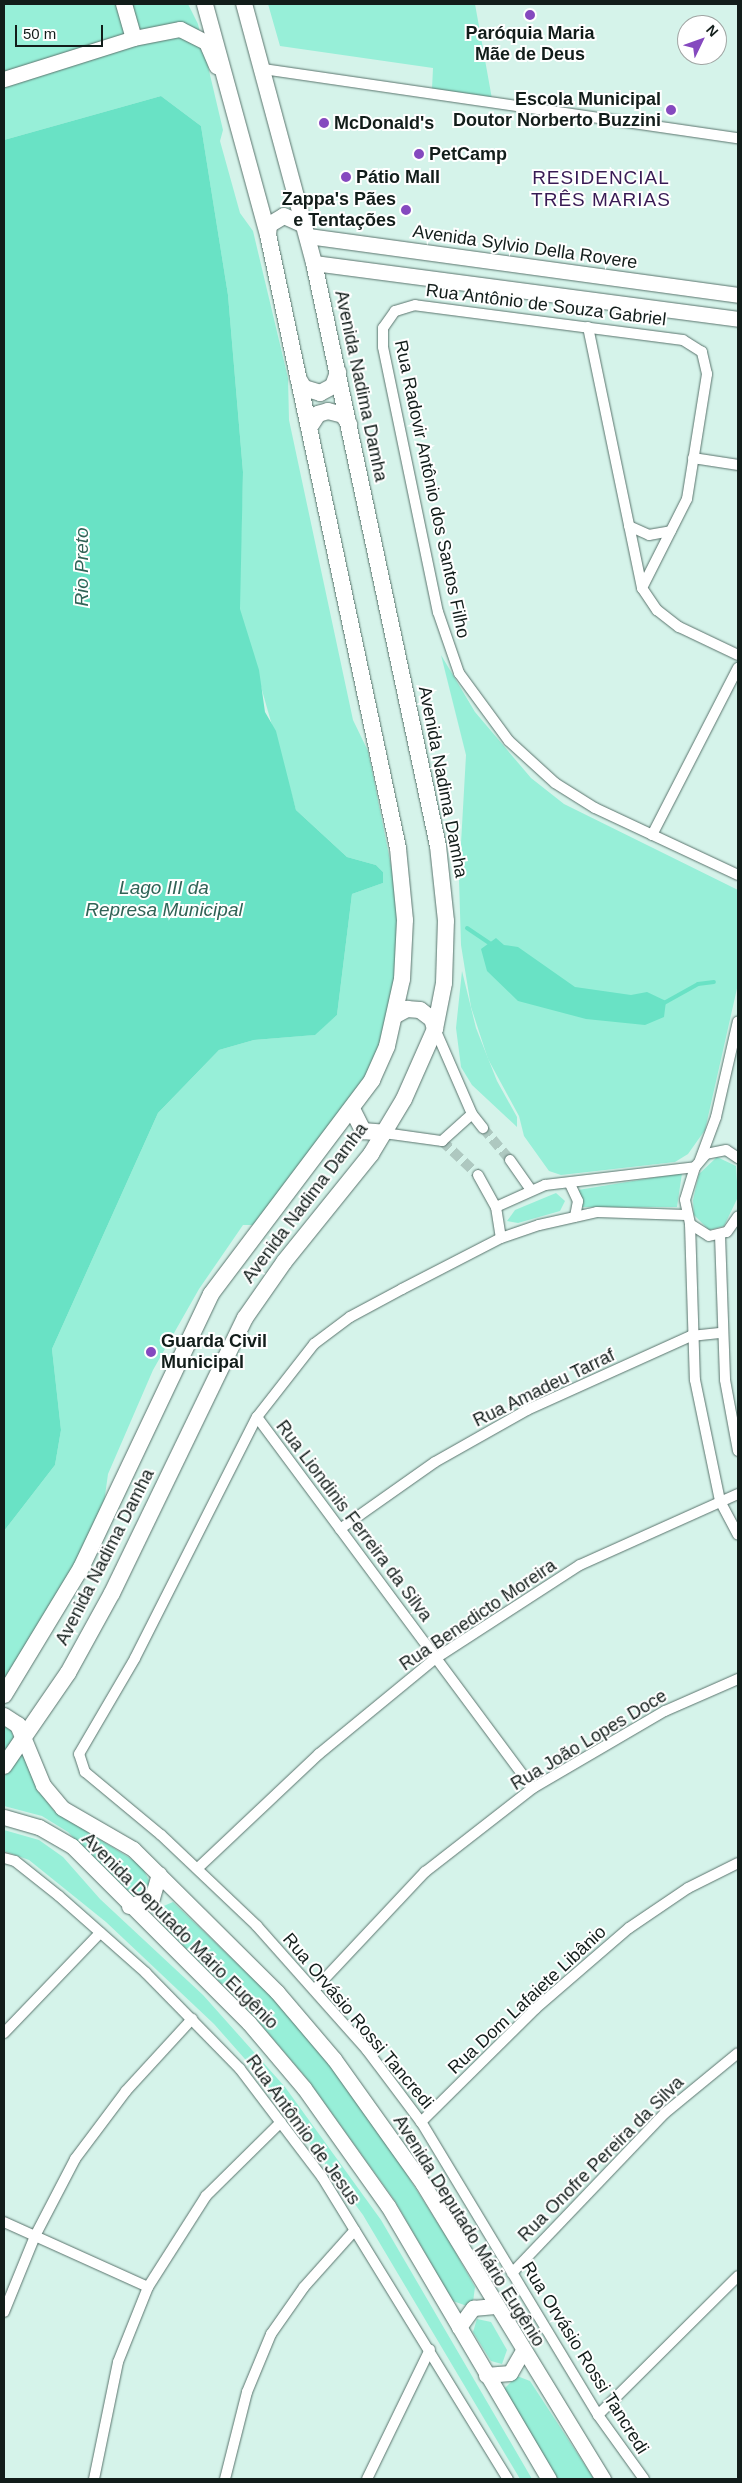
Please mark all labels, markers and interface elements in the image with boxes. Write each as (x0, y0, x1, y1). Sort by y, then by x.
marker: Paróquia Maria Mãe de Deus (524, 9, 536, 21)
scale bar (18, 15, 105, 47)
north arrow (677, 15, 727, 65)
text: N (703, 22, 722, 40)
place label: Paróquia Maria Mãe de Deus (465, 23, 595, 66)
text: 50 m (23, 25, 56, 42)
place label: Escola Municipal Doutor Norberto Buzzini (453, 89, 661, 132)
marker: Escola Municipal Doutor Norberto Buzzini (665, 104, 677, 116)
place label: McDonald's (334, 112, 434, 134)
marker: McDonald's (318, 117, 330, 129)
place label: PetCamp (429, 143, 507, 165)
marker: PetCamp (413, 148, 425, 160)
place label: Pátio Mall (356, 166, 440, 188)
district label: RESIDENCIAL TRÊS MARIAS (530, 167, 672, 211)
marker: Pátio Mall (340, 171, 352, 183)
place label: Zappa's Pães e Tentações (282, 189, 396, 232)
marker: Zappa's Pães e Tentações (400, 204, 412, 216)
street label: Avenida Sylvio Della Rovere (411, 221, 639, 273)
street label: Rua Antônio de Souza Gabriel (424, 279, 668, 331)
street label: Avenida Nadima Damha (330, 288, 392, 484)
street label: Rua Radovir Antônio dos Santos Filho (390, 338, 474, 640)
water label: Rio Preto (71, 527, 93, 607)
street label: Avenida Nadima Damha (414, 684, 472, 880)
water label: Lago III da Represa Municipal (85, 877, 243, 921)
street label: Avenida Nadima Damha (238, 1119, 372, 1287)
place label: Guarda Civil Municipal (161, 1331, 267, 1374)
street label: Rua Amadeu Tarraf (469, 1344, 619, 1432)
marker: Guarda Civil Municipal (145, 1346, 157, 1358)
street label: Rua Liondinis Ferreira da Silva (271, 1416, 437, 1626)
street label: Avenida Nadima Damha (51, 1465, 159, 1649)
street label: Rua Benedicto Moreira (396, 1555, 560, 1675)
street label: Rua João Lopes Doce (507, 1685, 671, 1795)
street label: Avenida Deputado Mário Eugênio (77, 1828, 283, 2034)
street label: Rua Dom Lafaiete Libânio (444, 1921, 610, 2079)
street label: Rua Orvásio Rossi Tancredi (278, 1929, 438, 2113)
street label: Rua Antômio de Jesus (241, 2050, 365, 2210)
street label: Rua Onofre Pereira da Silva (514, 2072, 688, 2246)
street label: Avenida Deputado Mário Eugênio (389, 2111, 549, 2351)
street label: Rua Orvásio Rossi Tancredi (517, 2258, 653, 2458)

